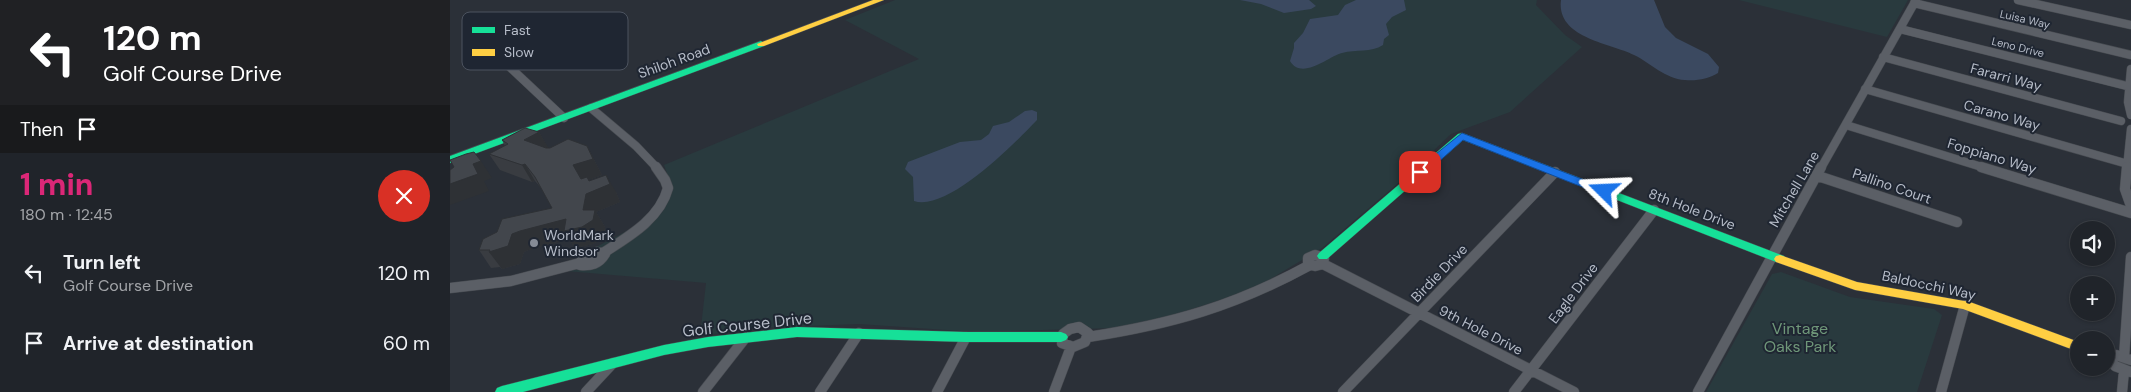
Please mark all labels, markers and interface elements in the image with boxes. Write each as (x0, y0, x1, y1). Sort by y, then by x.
street label: Luisa Way (1998, 6, 2052, 32)
legend (462, 12, 628, 70)
text: 120 m (103, 15, 202, 61)
icon: left (20, 20, 85, 85)
text: Fast (504, 21, 531, 39)
street label: Leno Drive (1990, 34, 2046, 60)
street label: Shiloh Road (636, 40, 712, 82)
text: Slow (504, 43, 534, 61)
text: Golf Course Drive (103, 59, 282, 88)
street label: Fararri Way (1968, 59, 2044, 95)
street label: Carano Way (1962, 96, 2042, 135)
icon: arrive (73, 115, 101, 143)
text: Then (20, 117, 63, 142)
street label: Foppiano Way (1945, 134, 2039, 178)
street label: Mitchell Lane (1765, 147, 1823, 230)
pin (1399, 151, 1441, 193)
icon: arrive (1406, 158, 1434, 186)
position arrow (1577, 164, 1629, 216)
street label: Pallino Court (1850, 164, 1934, 208)
text: 1 min (20, 165, 93, 204)
button: close (378, 170, 430, 222)
street label: 8th Hole Drive (1646, 184, 1738, 234)
text: 180 m · 12:45 (20, 204, 113, 225)
map controls (2070, 221, 2115, 376)
button: sound (2070, 221, 2115, 266)
place label: WorldMark Windsor (544, 226, 614, 260)
marker: WorldMark Windsor (528, 237, 540, 249)
street label: Birdie Drive (1407, 240, 1471, 306)
text: Turn left (63, 250, 141, 275)
icon: left (20, 259, 48, 287)
street label: Eagle Drive (1544, 259, 1602, 327)
text: 120 m (378, 261, 430, 286)
street label: Baldocchi Way (1880, 266, 1978, 304)
text: Golf Course Drive (63, 275, 193, 296)
button: + (2070, 276, 2115, 321)
street label: 9th Hole Drive (1436, 301, 1526, 359)
street label: Golf Course Drive (681, 307, 813, 342)
park label: Vintage Oaks Park (1764, 318, 1836, 357)
icon: arrive (20, 329, 48, 357)
text: Arrive at destination (63, 331, 254, 356)
text: 60 m (383, 331, 430, 356)
button: − (2070, 331, 2115, 376)

